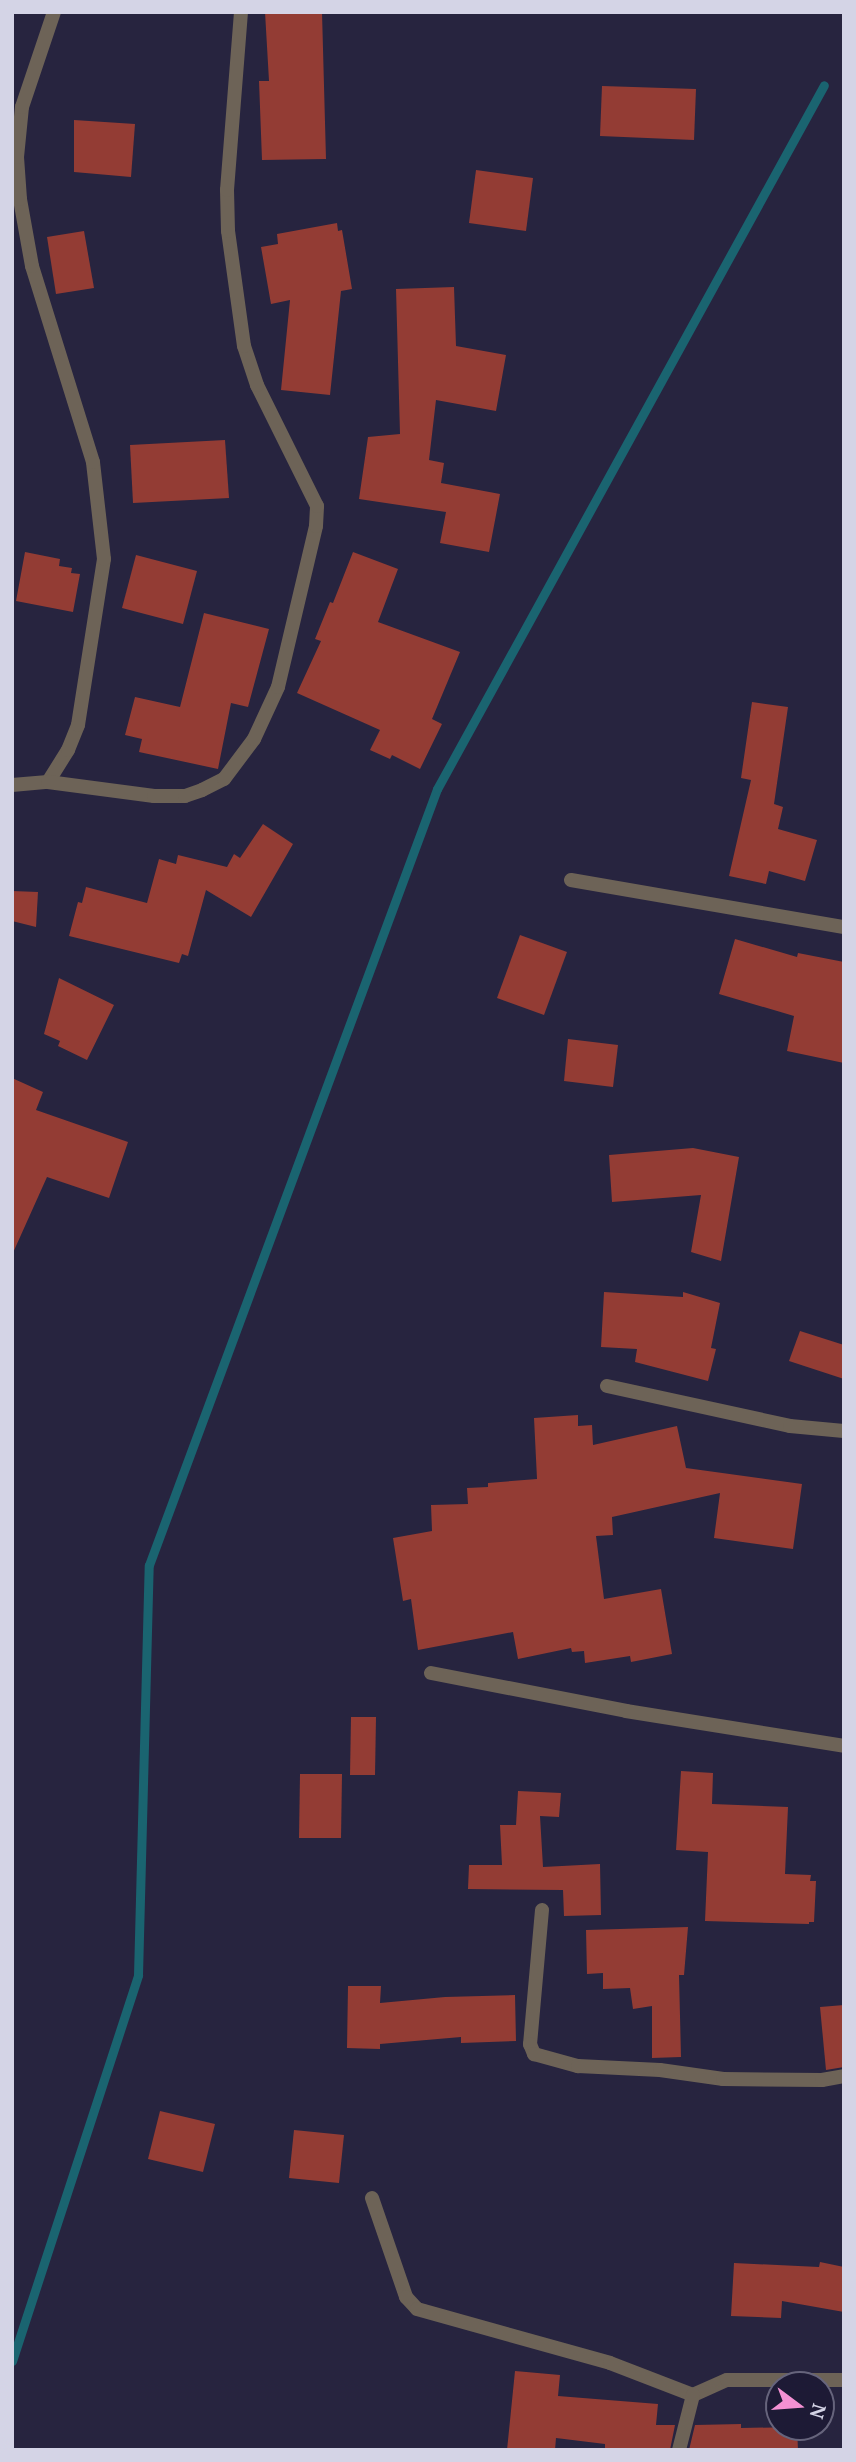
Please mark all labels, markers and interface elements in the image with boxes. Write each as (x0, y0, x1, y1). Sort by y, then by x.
north arrow (765, 2371, 835, 2441)
text: N (805, 2401, 833, 2422)

